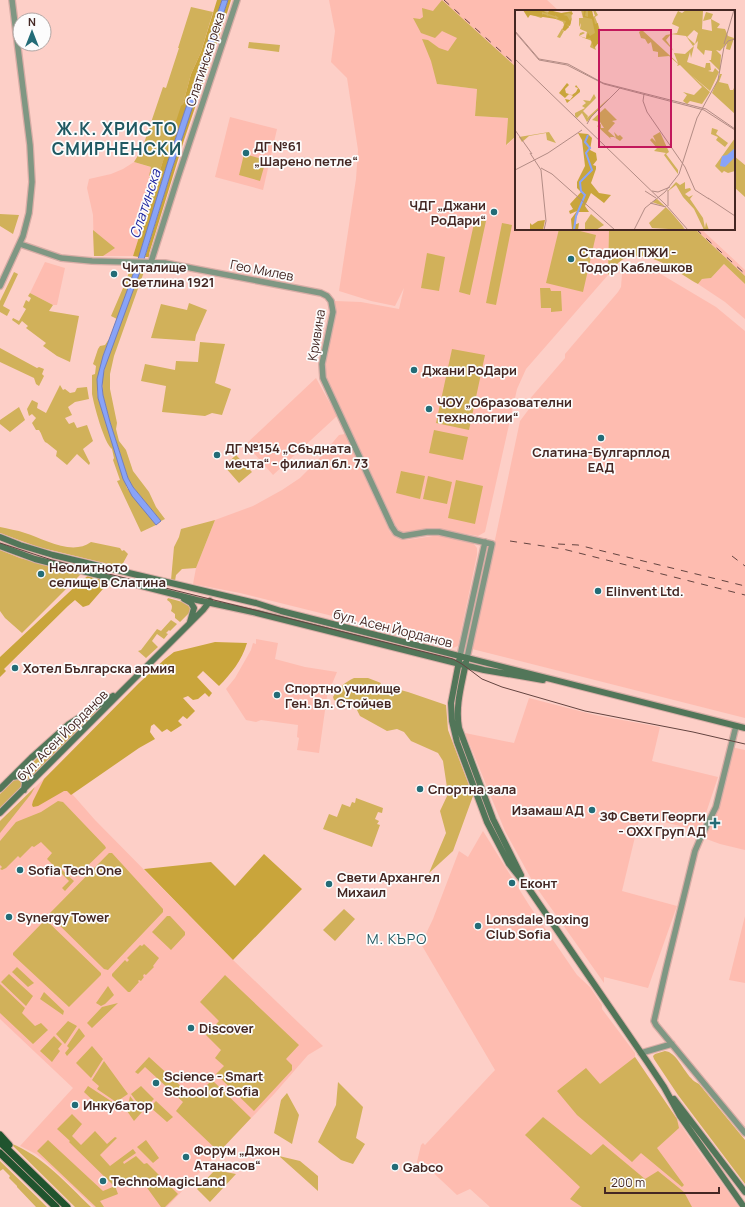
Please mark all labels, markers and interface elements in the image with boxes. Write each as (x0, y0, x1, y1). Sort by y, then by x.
street label: Слатинска река (181, 10, 229, 108)
inset map (515, 10, 735, 230)
north arrow (12, 12, 52, 52)
text: N (28, 14, 36, 29)
district label: Ж.К. ХРИСТО СМИРНЕНСКИ (52, 117, 182, 160)
place label: ДГ №61 „Шарено петле“ (254, 137, 358, 170)
marker: ДГ №61 „Шарено петле“ (241, 148, 251, 158)
water label: Слатинска (124, 166, 165, 241)
place label: ЧДГ „Джани РоДари“ (409, 196, 486, 229)
marker: ЧДГ „Джани РоДари“ (489, 207, 499, 217)
place label: Стадион ПЖИ - Тодор Каблешков (579, 243, 693, 276)
marker: Стадион ПЖИ - Тодор Каблешков (566, 254, 576, 264)
street label: Гео Милев (229, 255, 295, 285)
place label: Читалище Светлина 1921 (122, 258, 214, 291)
marker: Читалище Светлина 1921 (109, 269, 119, 279)
street label: Кривина (303, 308, 329, 362)
place label: Джани РоДари (422, 361, 517, 379)
marker: Джани РоДари (409, 365, 419, 375)
place label: ЧОУ „Образователни технологии“ (437, 393, 572, 426)
marker: ЧОУ „Образователни технологии“ (424, 404, 434, 414)
marker: Слатина-Булгарплод ЕАД (596, 433, 606, 443)
place label: ДГ №154 „Сбъдната мечта“ - филиал бл. 73 (225, 439, 368, 472)
place label: Слатина-Булгарплод ЕАД (532, 443, 670, 476)
marker: ДГ №154 „Сбъдната мечта“ - филиал бл. 73 (212, 450, 222, 460)
place label: Неолитното селище в Слатина (49, 558, 166, 591)
marker: Неолитното селище в Слатина (36, 569, 46, 579)
place label: Elinvent Ltd. (606, 582, 684, 600)
marker: Elinvent Ltd. (593, 586, 603, 596)
street label: бул. Асен Йорданов (332, 604, 455, 652)
place label: Хотел Българска армия (23, 659, 175, 677)
marker: Хотел Българска армия (10, 663, 20, 673)
place label: Спортно училище Ген. Вл. Стойчев (285, 679, 401, 712)
street label: бул. Асен Йорданов (12, 685, 112, 785)
marker: Спортно училище Ген. Вл. Стойчев (272, 690, 282, 700)
place label: Спортна зала (428, 780, 516, 798)
marker: Спортна зала (415, 784, 425, 794)
place label: Изамаш АД (512, 801, 584, 819)
marker: Изамаш АД (587, 805, 597, 815)
place label: ЗФ Свети Георги - ОХХ Груп АД (599, 807, 706, 840)
marker: ЗФ Свети Георги - ОХХ Груп АД (709, 817, 721, 829)
place label: Sofia Tech One (28, 861, 122, 879)
marker: Sofia Tech One (15, 865, 25, 875)
place label: Свети Архангел Михаил (337, 868, 440, 901)
place label: Еконт (520, 874, 558, 892)
marker: Еконт (507, 878, 517, 888)
marker: Свети Архангел Михаил (324, 879, 334, 889)
place label: Synergy Tower (17, 908, 109, 926)
place label: Lonsdale Boxing Club Sofia (486, 910, 589, 943)
marker: Synergy Tower (4, 912, 14, 922)
marker: Lonsdale Boxing Club Sofia (473, 921, 483, 931)
district label: М. КЪРО (367, 929, 427, 948)
place label: Discover (199, 1019, 254, 1037)
marker: Discover (186, 1023, 196, 1033)
place label: Science - Smart School of Sofia (164, 1067, 264, 1100)
marker: Science - Smart School of Sofia (151, 1078, 161, 1088)
place label: Инкубатор (83, 1096, 153, 1114)
marker: Инкубатор (70, 1100, 80, 1110)
place label: Форум „Джон Атанасов“ (194, 1141, 280, 1174)
marker: Форум „Джон Атанасов“ (181, 1152, 191, 1162)
place label: Gabco (403, 1158, 443, 1176)
marker: Gabco (390, 1162, 400, 1172)
scale bar (605, 1169, 719, 1195)
place label: TechnoMagicLand (111, 1172, 226, 1190)
text: 200 m (611, 1174, 645, 1191)
marker: TechnoMagicLand (98, 1176, 108, 1186)

